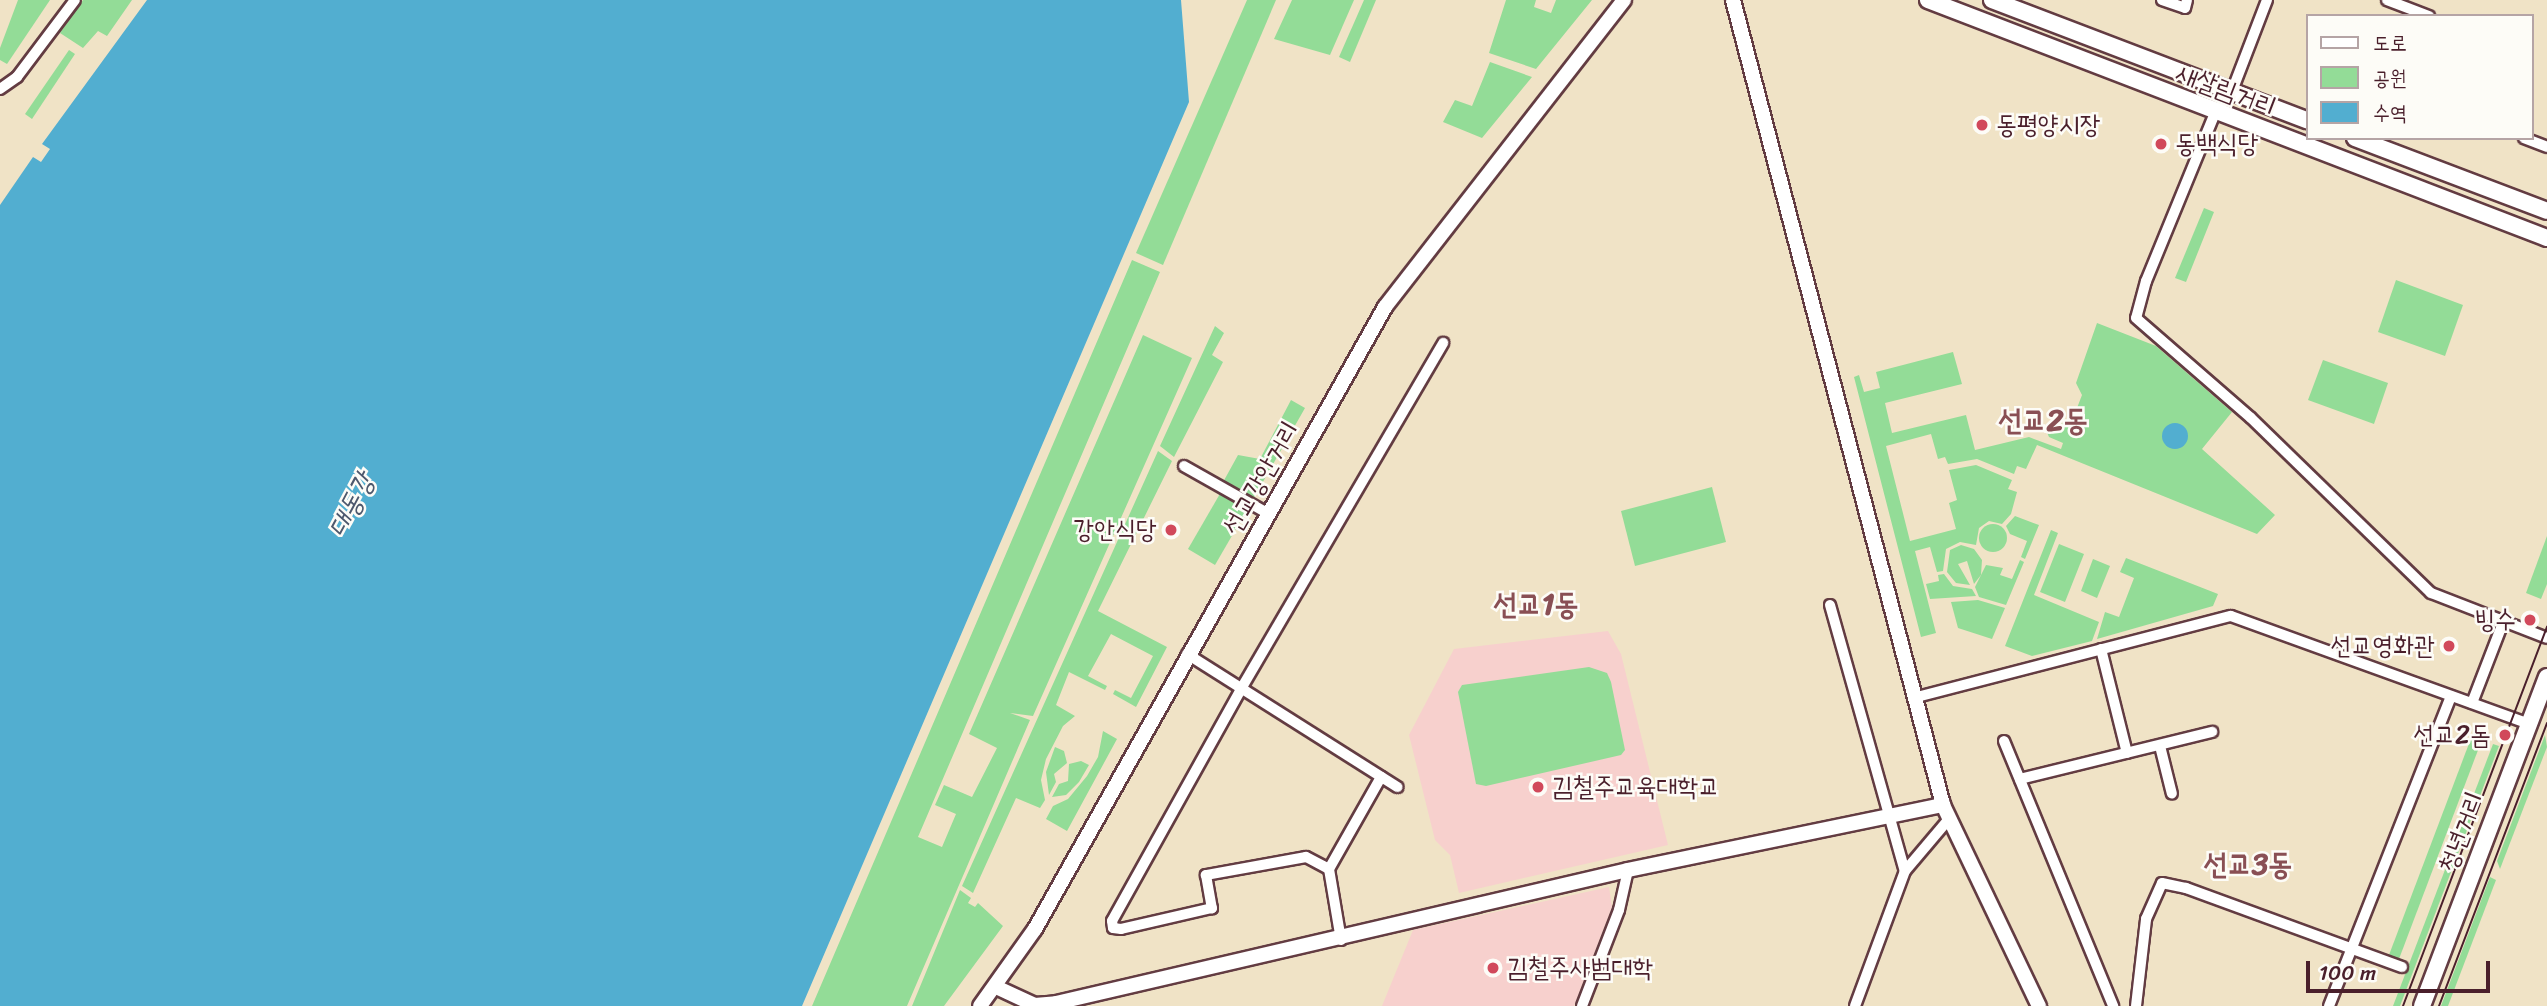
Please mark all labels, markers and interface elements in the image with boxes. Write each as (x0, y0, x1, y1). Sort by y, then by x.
legend (2306, 14, 2533, 140)
text: 도로 (2373, 24, 2407, 62)
street label: 새살림거리 (2172, 57, 2280, 123)
text: 공원 (2373, 59, 2407, 97)
text: 수역 (2373, 94, 2407, 132)
place label: 동평양시장 (1996, 109, 2101, 141)
marker: 동평양시장 (1974, 117, 1990, 133)
place label: 동백식당 (2175, 128, 2259, 160)
marker: 동백식당 (2153, 136, 2169, 152)
district label: 선교2동 (1998, 402, 2088, 438)
street label: 선교강안거리 (1216, 416, 1306, 540)
water label: 대동강 (320, 467, 382, 543)
place label: 강안식당 (1073, 514, 1157, 546)
marker: 강안식당 (1163, 522, 1179, 538)
district label: 선교1동 (1493, 586, 1579, 622)
place label: 빙수 (2474, 604, 2516, 636)
marker: 빙수 (2522, 612, 2538, 628)
place label: 선교영화관 (2330, 630, 2435, 662)
marker: 선교영화관 (2441, 638, 2457, 654)
place label: 선교2돔 (2413, 719, 2491, 751)
marker: 선교2돔 (2497, 727, 2513, 743)
place label: 김철주교육대학교 (1552, 771, 1719, 803)
marker: 김철주교육대학교 (1530, 779, 1546, 795)
street label: 청년거리 (2431, 787, 2491, 877)
district label: 선교3동 (2204, 846, 2292, 882)
scale bar (2309, 946, 2493, 990)
place label: 김철주사범대학 (1507, 952, 1653, 984)
text: 100 m (2319, 954, 2376, 992)
marker: 김철주사범대학 (1485, 960, 1501, 976)

